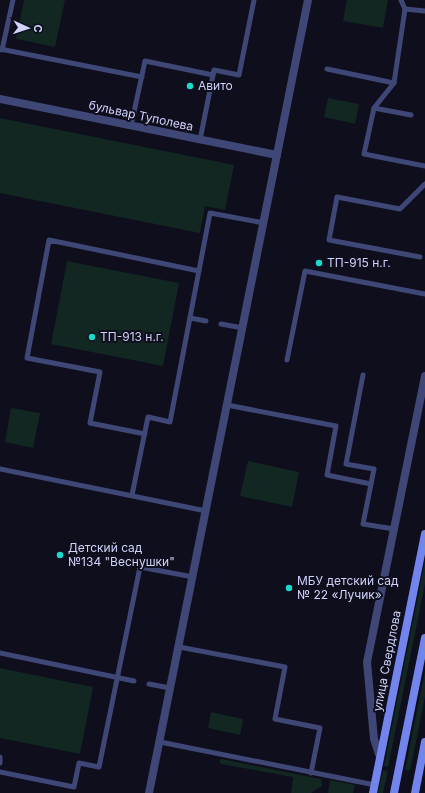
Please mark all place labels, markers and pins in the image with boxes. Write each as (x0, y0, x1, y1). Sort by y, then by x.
place label: Авито (198, 78, 233, 93)
marker: Авито (185, 81, 195, 91)
place label: ТП-915 н.г. (327, 255, 391, 270)
marker: ТП-915 н.г. (314, 258, 324, 268)
place label: ТП-913 н.г. (100, 329, 164, 344)
marker: ТП-913 н.г. (87, 332, 97, 342)
place label: Детский сад №134 "Веснушки" (68, 540, 175, 569)
marker: Детский сад №134 "Веснушки" (55, 550, 65, 560)
place label: МБУ детский сад № 22 «Лучик» (297, 573, 399, 602)
marker: МБУ детский сад № 22 «Лучик» (284, 583, 294, 593)

